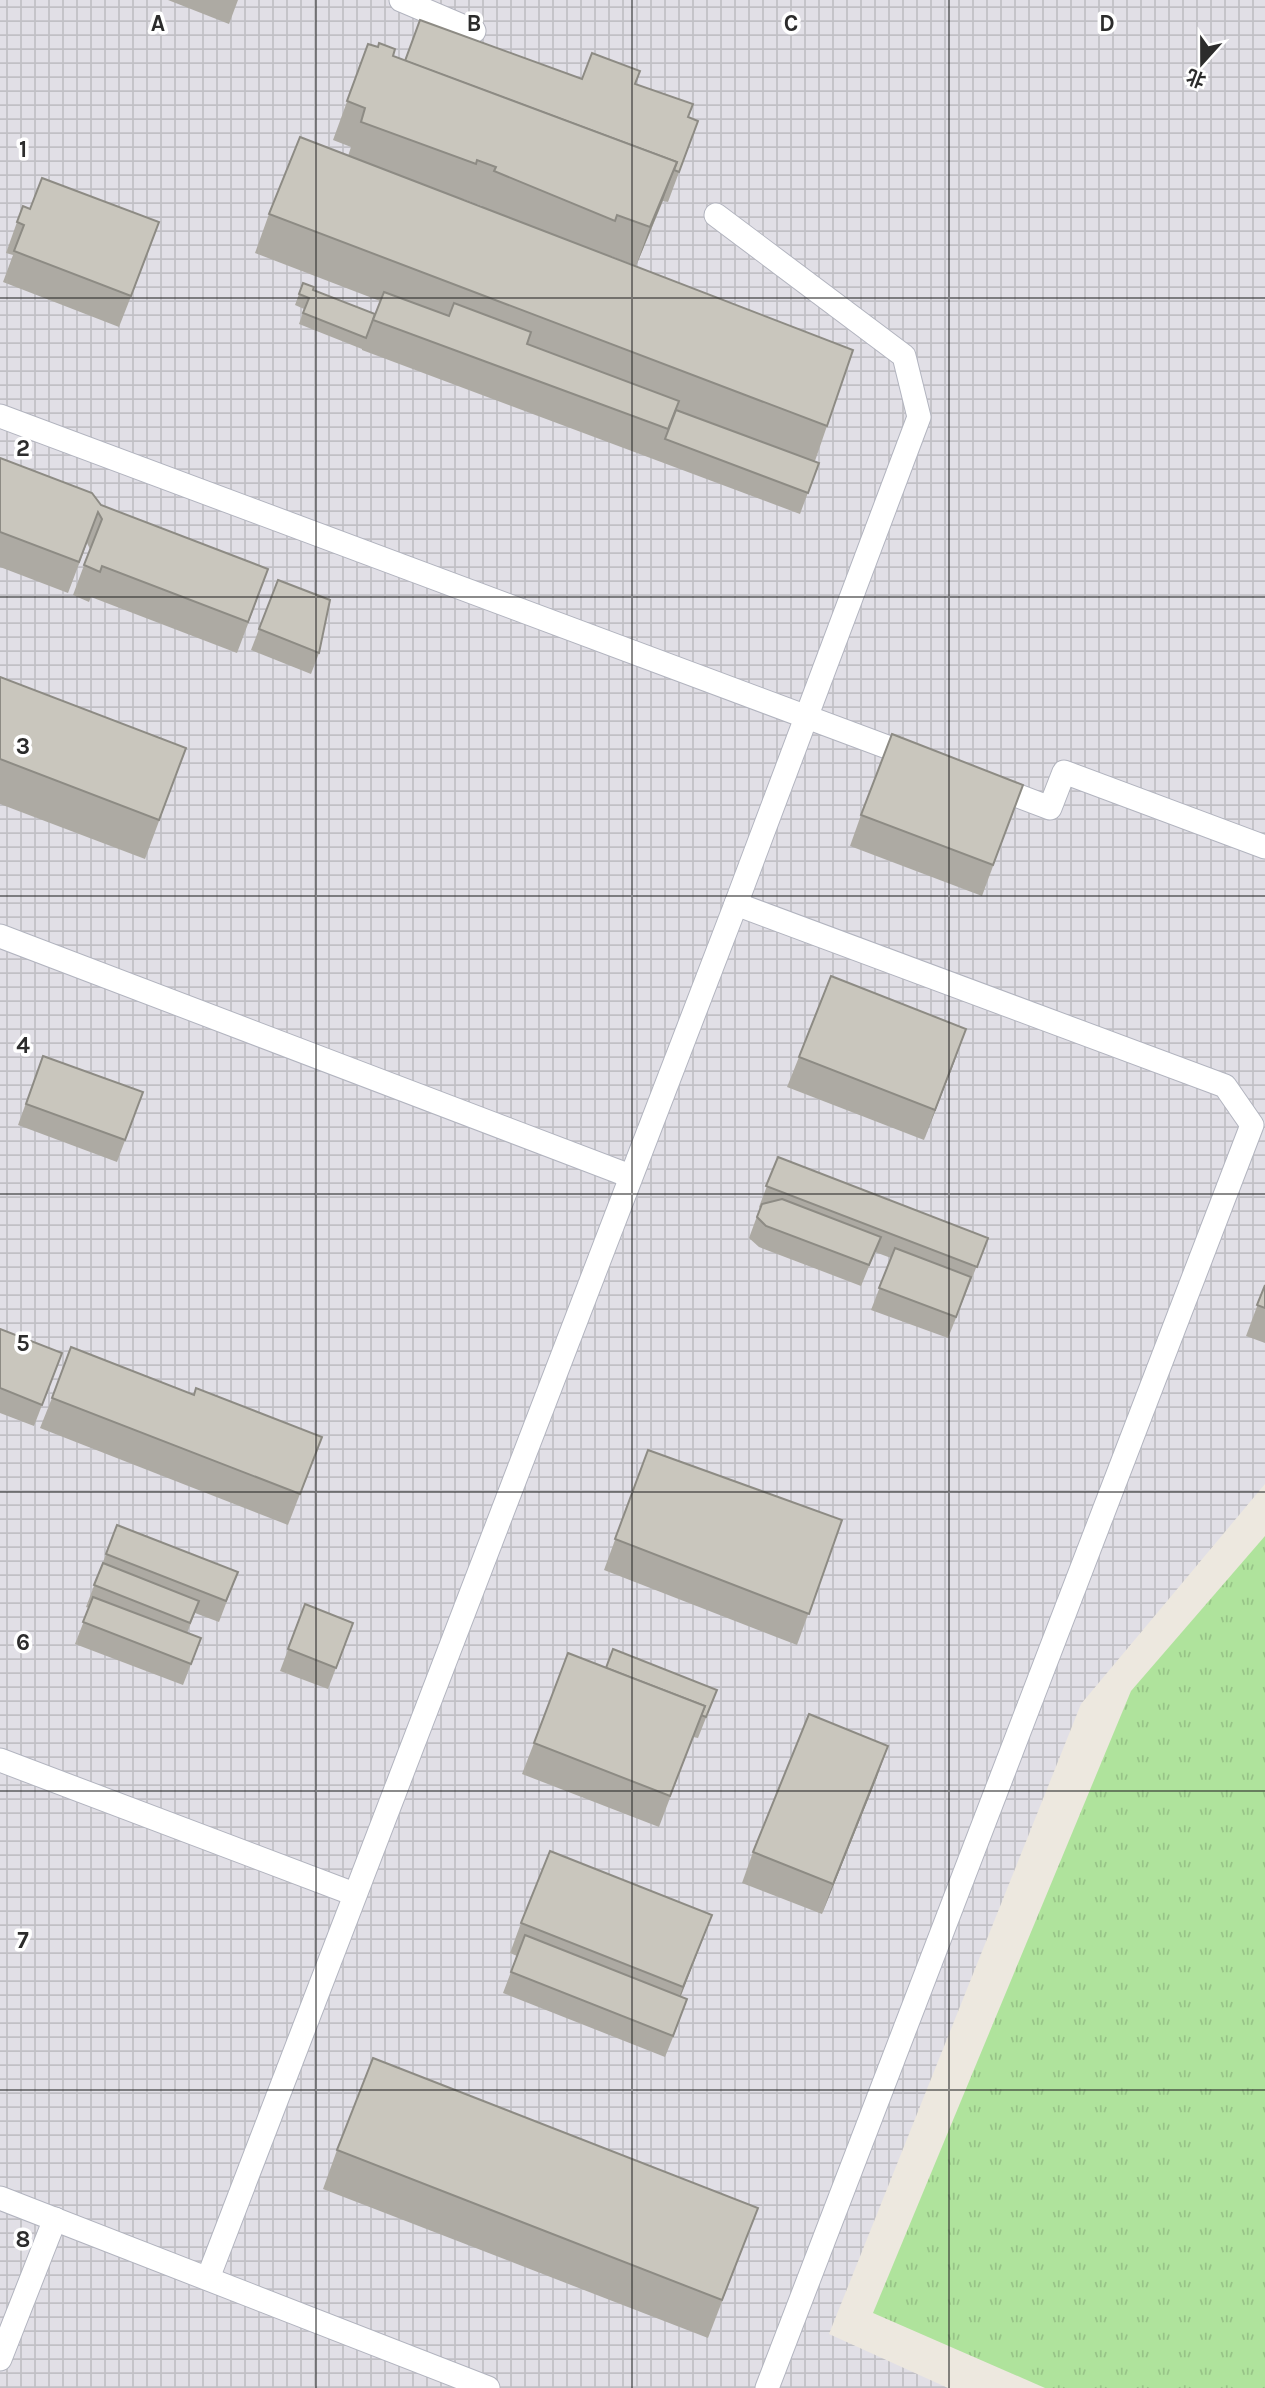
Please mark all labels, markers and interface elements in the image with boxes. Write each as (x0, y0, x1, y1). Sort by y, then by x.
text: A (151, 10, 165, 37)
text: B (467, 10, 481, 37)
text: C (784, 10, 798, 37)
text: D (1099, 10, 1115, 37)
north arrow (1167, 28, 1237, 98)
text: 北 (1183, 64, 1209, 92)
text: 1 (19, 136, 27, 163)
text: 2 (16, 435, 30, 462)
text: 3 (16, 733, 30, 760)
text: 4 (16, 1032, 30, 1059)
text: 5 (16, 1330, 30, 1357)
text: 6 (16, 1629, 30, 1656)
text: 7 (17, 1927, 29, 1954)
text: 8 (16, 2226, 30, 2253)

